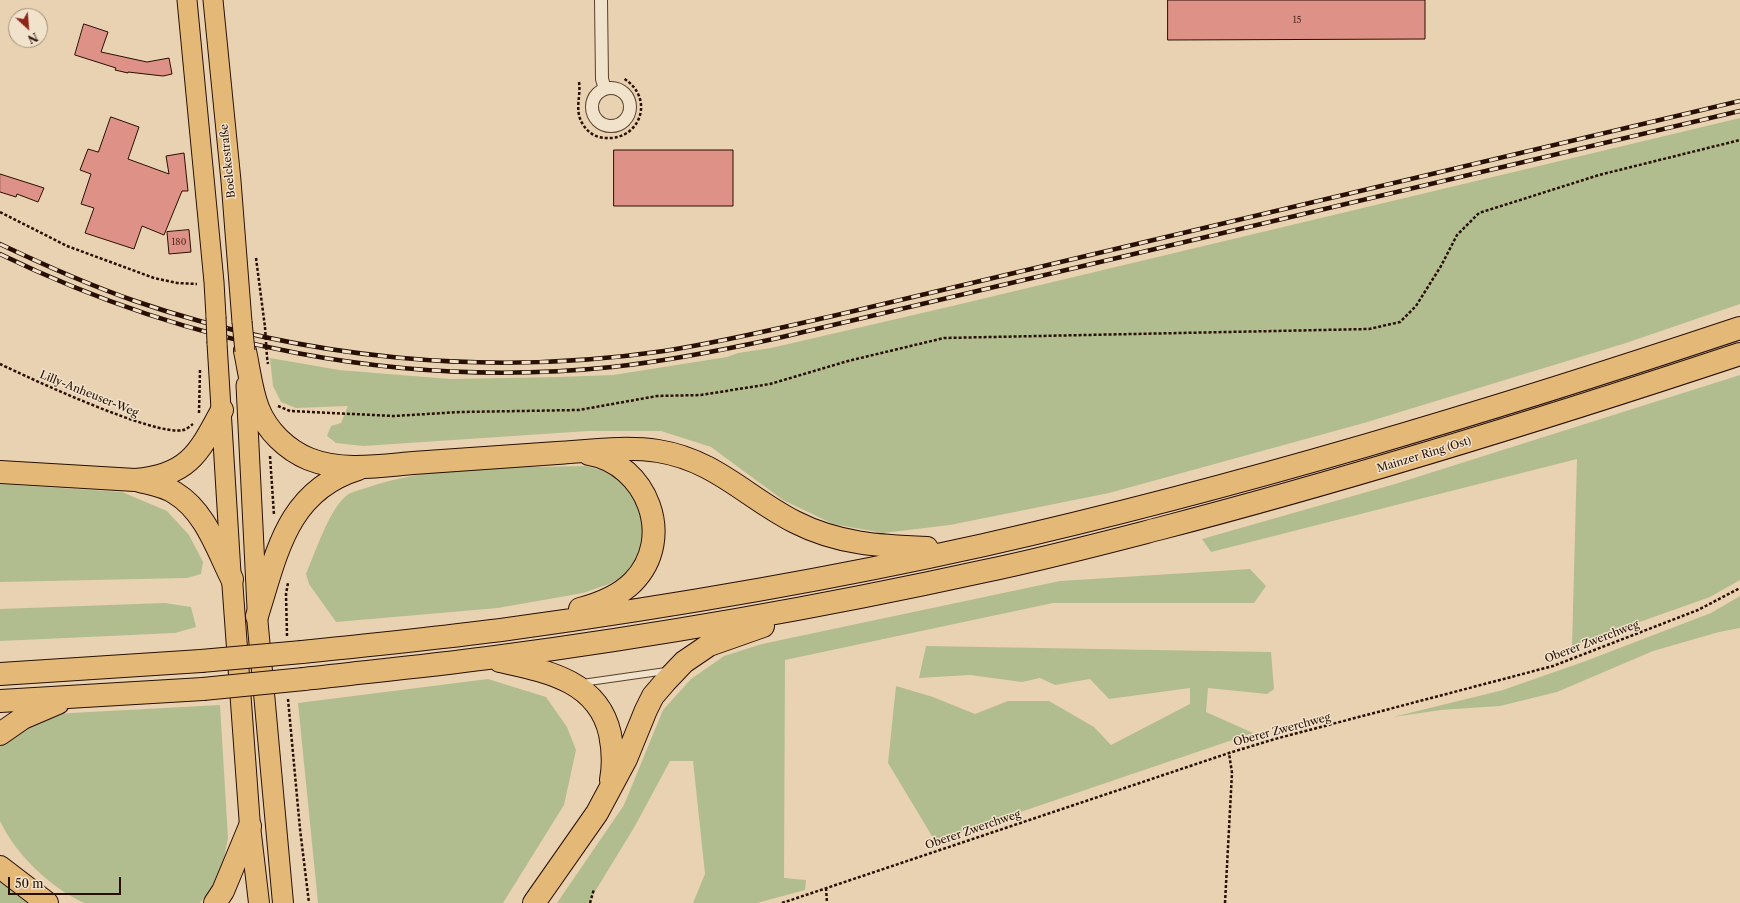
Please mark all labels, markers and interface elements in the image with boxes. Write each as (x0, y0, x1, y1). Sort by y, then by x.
north arrow (8, 8, 48, 48)
house number: 15 (1293, 15, 1301, 25)
text: N (25, 29, 40, 46)
street label: Boelckestraße (218, 123, 238, 199)
house number: 180 (172, 237, 186, 247)
street label: Lilly-Anheuser-Weg (38, 368, 140, 420)
street label: Mainzer Ring (Ost) (1375, 434, 1473, 476)
street label: Oberer Zwerchweg (1543, 618, 1641, 666)
street label: Oberer Zwerchweg (1232, 711, 1332, 749)
street label: Oberer Zwerchweg (924, 808, 1022, 852)
scale bar (10, 869, 123, 895)
text: 50 m (15, 876, 44, 891)

